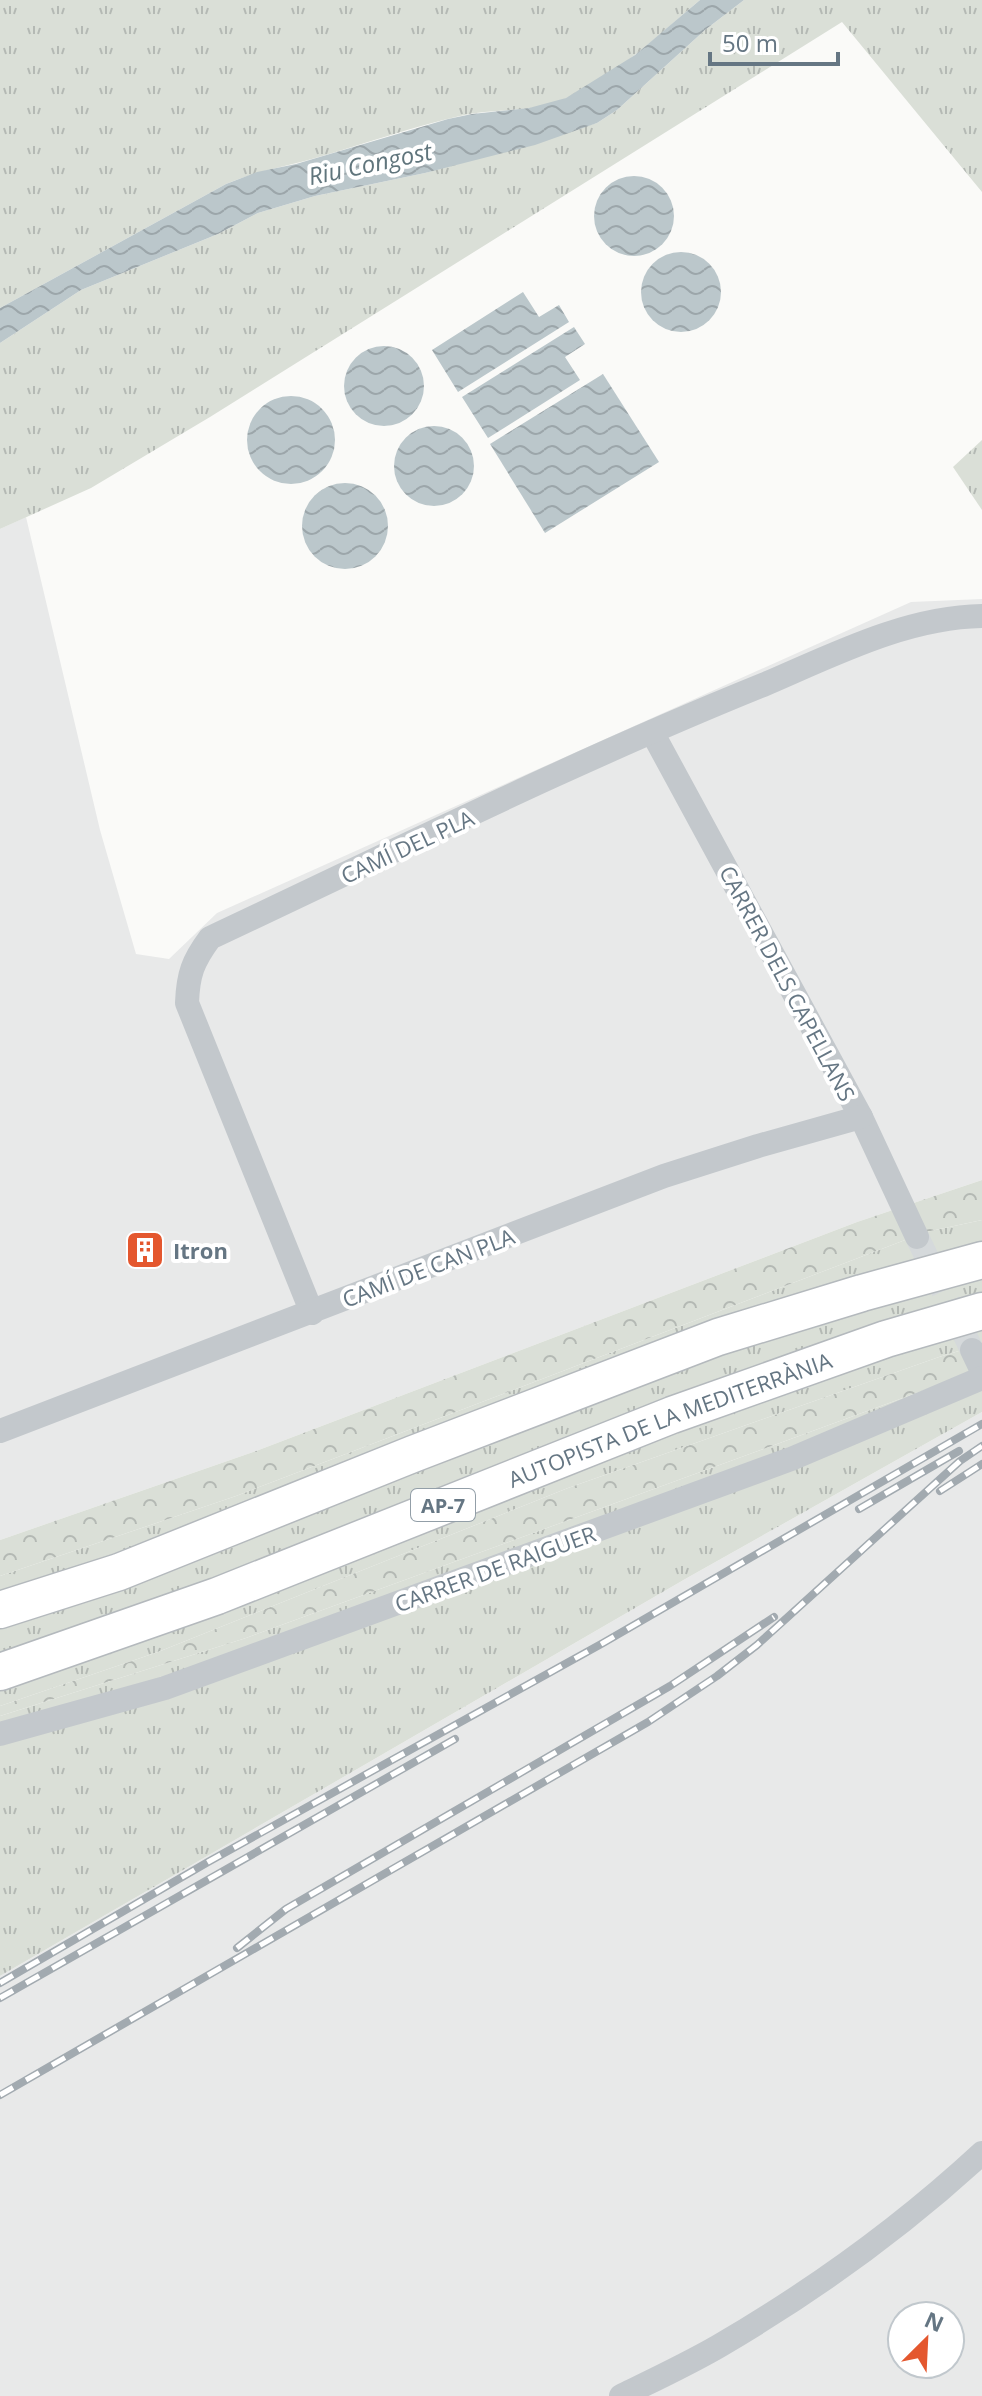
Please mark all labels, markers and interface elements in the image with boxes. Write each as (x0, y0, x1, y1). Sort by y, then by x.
scale bar (710, 16, 838, 66)
text: 50 m (722, 26, 778, 59)
water label: Riu Congost (305, 134, 436, 192)
street label: CAMÍ DEL PLA (336, 802, 478, 890)
street label: CARRER DELS CAPELLANS (713, 860, 863, 1106)
street label: CAMÍ DE CAN PLA (338, 1220, 518, 1314)
building icon: Itron (124, 1229, 166, 1271)
place label: Itron (173, 1235, 228, 1265)
street label: AUTOPISTA DE LA MEDITERRÀNIA (503, 1345, 836, 1494)
road number: AP-7 (411, 1489, 475, 1521)
street label: CARRER DE RAIGUER (390, 1518, 600, 1618)
north arrow (886, 2300, 966, 2380)
text: N (920, 2303, 949, 2338)

